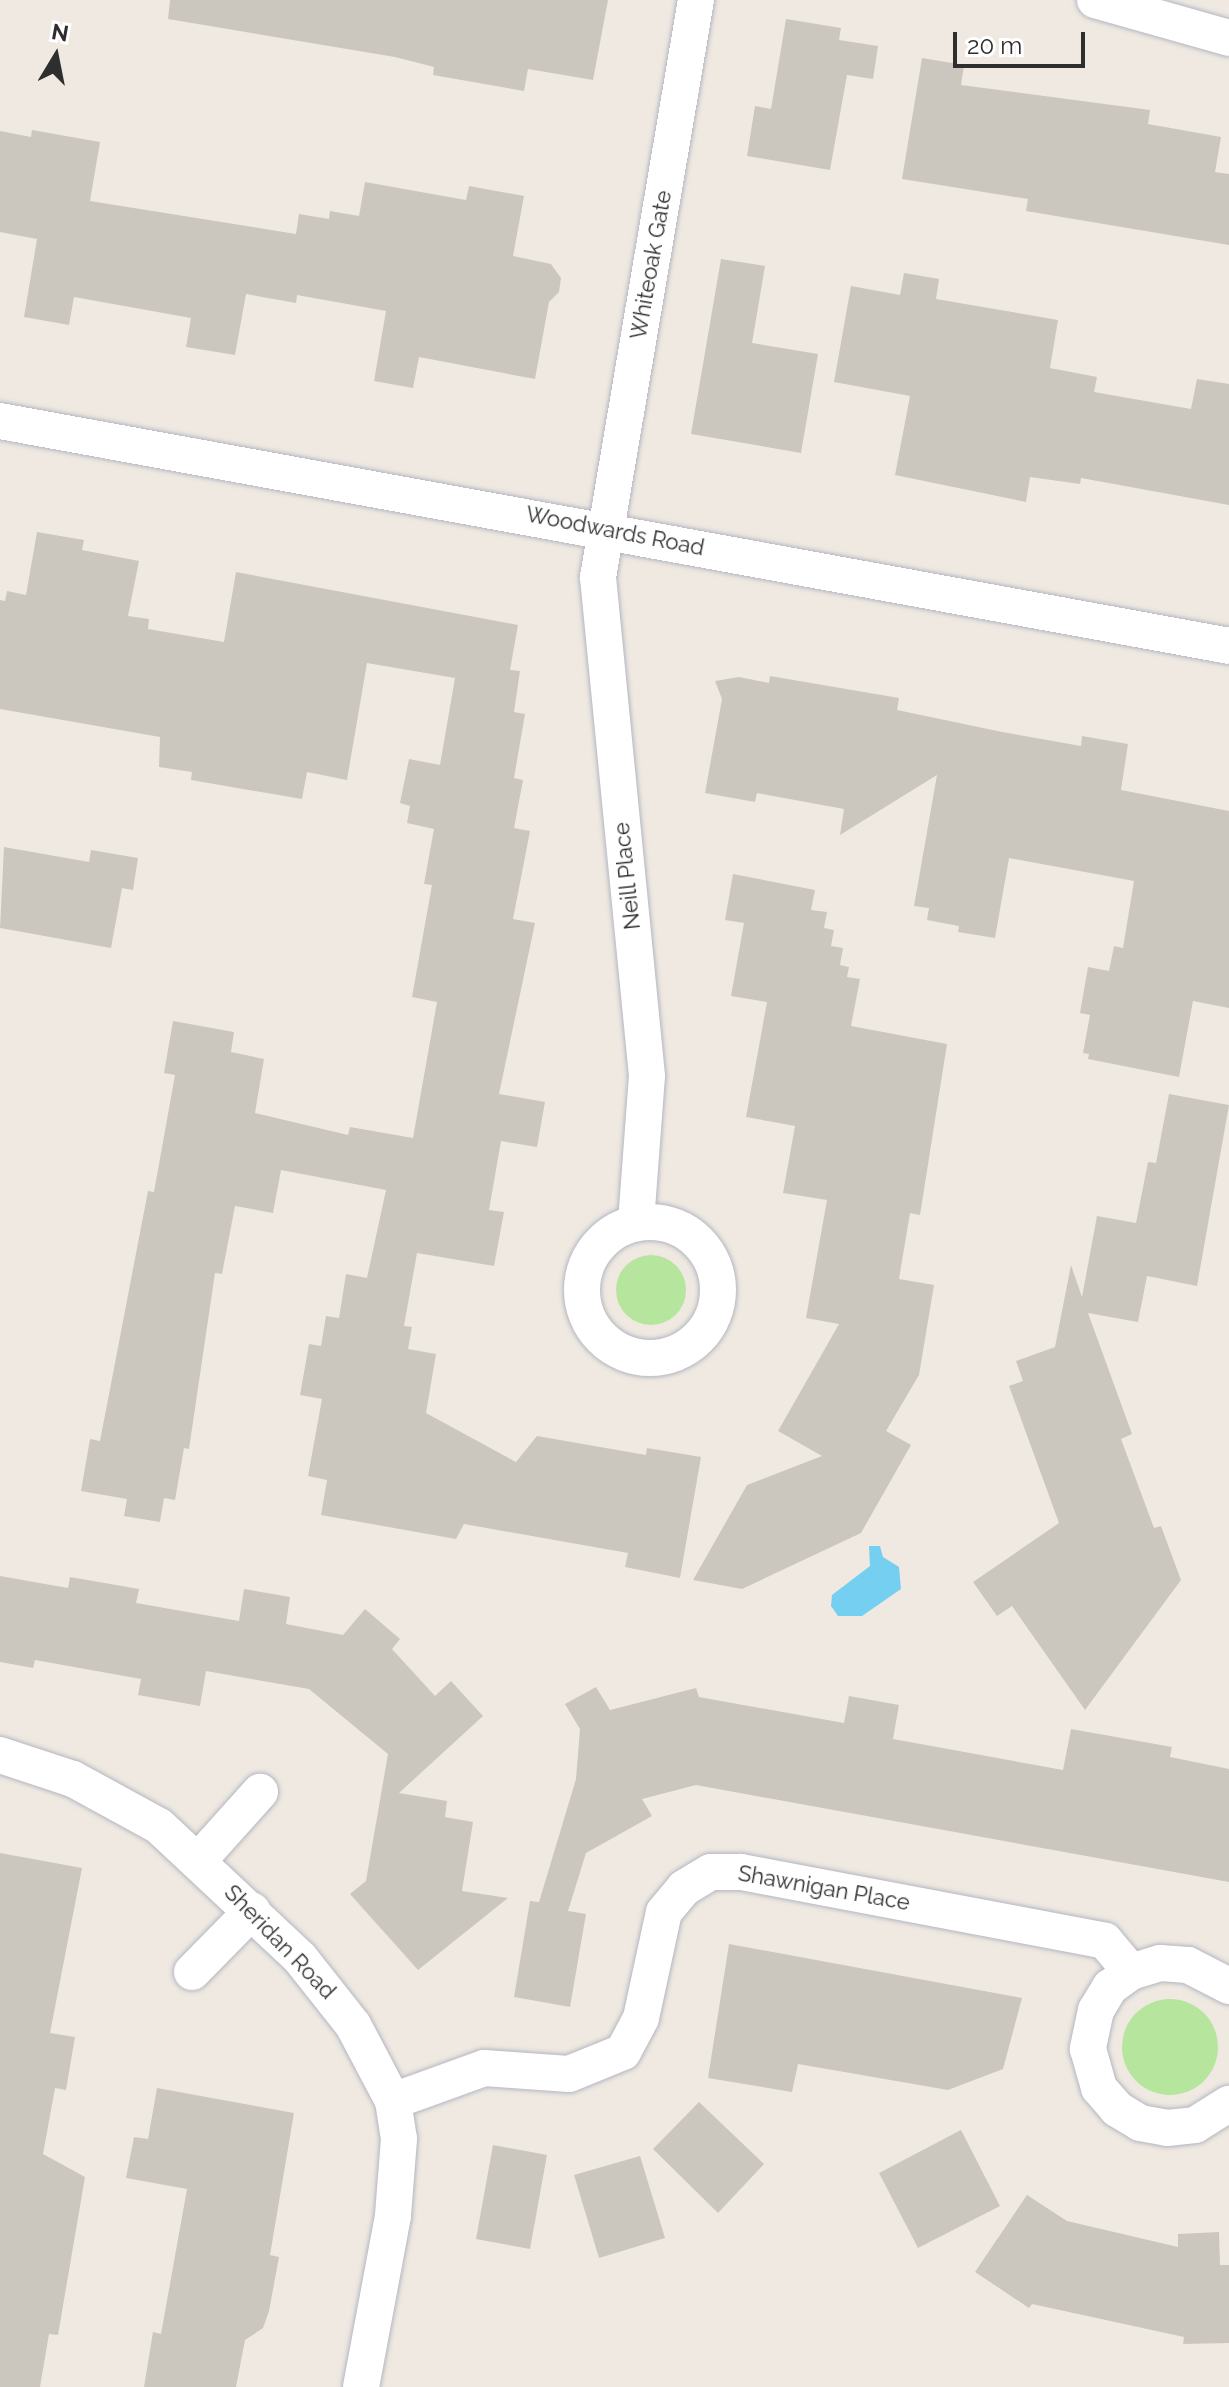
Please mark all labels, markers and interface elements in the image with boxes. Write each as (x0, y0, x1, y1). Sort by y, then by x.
north arrow (16, 16, 96, 96)
scale bar (957, 16, 1089, 66)
text: N (50, 18, 71, 47)
text: 20 m (967, 31, 1022, 60)
street label: Whiteoak Gate (625, 188, 677, 342)
street label: Woodwards Road (524, 501, 706, 561)
street label: Neill Place (608, 821, 646, 931)
street label: Shawnigan Place (736, 1860, 912, 1916)
street label: Sheridan Road (219, 1879, 341, 2005)

